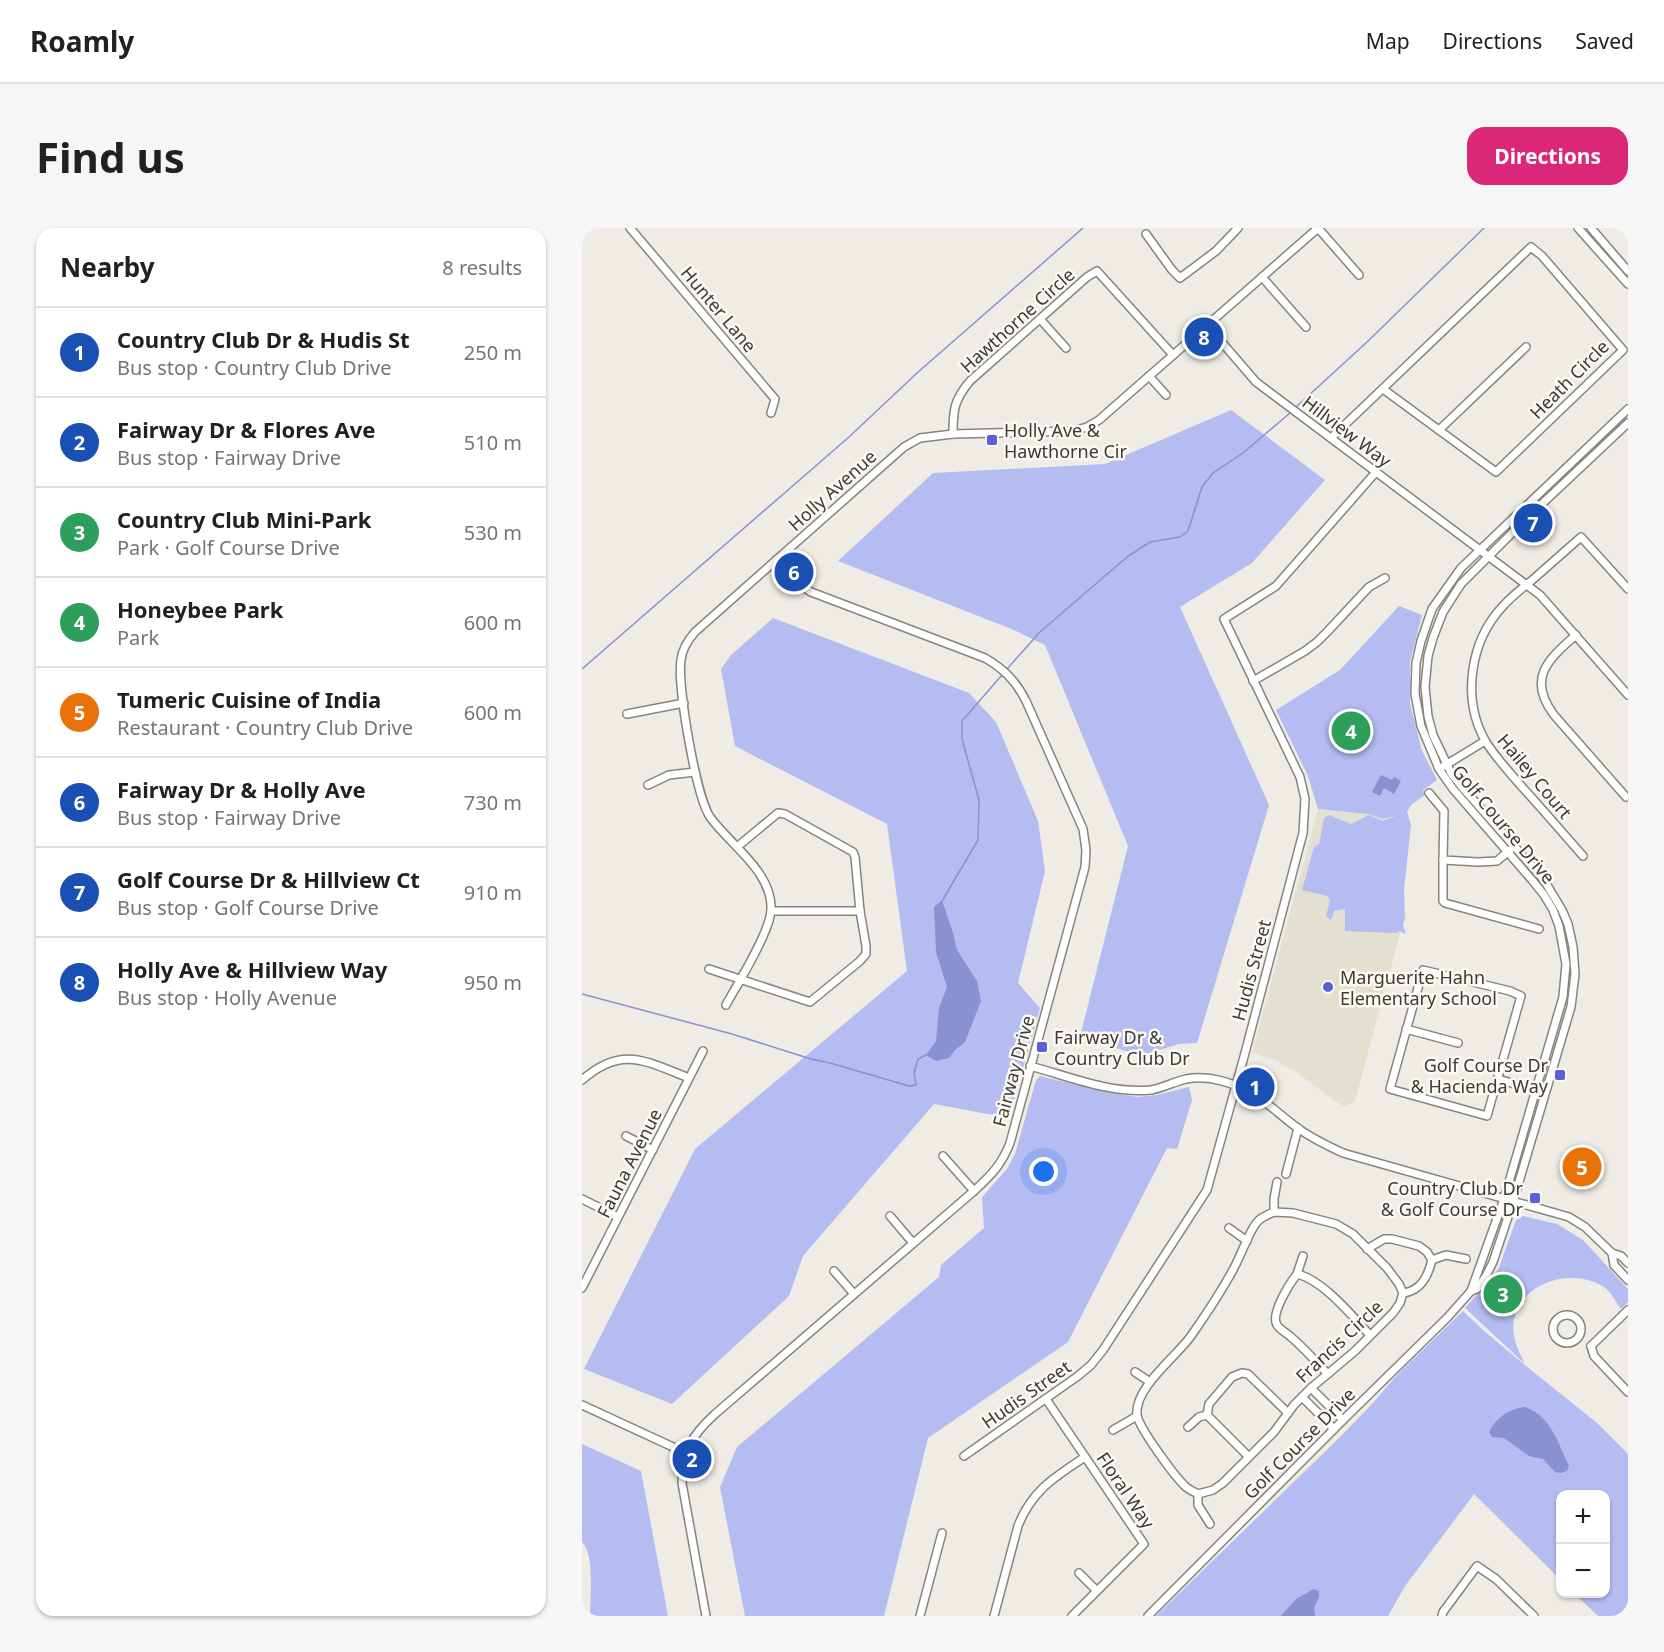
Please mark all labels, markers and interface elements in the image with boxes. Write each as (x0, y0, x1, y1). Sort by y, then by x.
text: Roamly (30, 22, 134, 60)
text: Map (1366, 27, 1410, 55)
text: Directions (1443, 27, 1542, 55)
text: Saved (1575, 27, 1634, 55)
button: Directions (1467, 127, 1628, 185)
text: Find us (36, 128, 185, 185)
text: Nearby (60, 249, 155, 285)
text: 8 results (442, 254, 522, 281)
street label: Hunter Lane (676, 261, 762, 357)
street label: Hawthorne Circle (955, 262, 1079, 378)
pin: 8 (1184, 314, 1224, 360)
text: Country Club Dr & Hudis St (117, 324, 410, 354)
street label: Heath Circle (1524, 334, 1614, 424)
text: 1 (74, 339, 85, 366)
text: 250 m (464, 339, 522, 366)
text: Bus stop · Country Club Drive (117, 354, 392, 381)
street label: Hillview Way (1298, 390, 1397, 473)
text: Fairway Dr & Flores Ave (117, 414, 375, 444)
place label: Holly Ave & Hawthorne Cir (1004, 418, 1128, 463)
text: 2 (74, 429, 85, 456)
text: 510 m (464, 429, 522, 456)
marker: Holly Ave & Hawthorne Cir (985, 433, 999, 447)
text: Bus stop · Fairway Drive (117, 444, 341, 471)
street label: Holly Avenue (783, 444, 881, 536)
pin: 7 (1514, 500, 1552, 546)
text: Country Club Mini-Park (117, 504, 371, 534)
text: 3 (74, 519, 85, 546)
text: 530 m (464, 519, 522, 546)
text: Park · Golf Course Drive (117, 534, 340, 561)
pin: 6 (774, 550, 814, 594)
text: Honeybee Park (117, 594, 283, 624)
text: 4 (74, 609, 85, 636)
text: 600 m (464, 609, 522, 636)
text: Park (117, 624, 159, 651)
text: Tumeric Cuisine of India (117, 684, 381, 714)
text: 5 (74, 699, 85, 726)
text: 600 m (464, 699, 522, 726)
pin: 4 (1332, 708, 1370, 754)
text: Restaurant · Country Club Drive (117, 714, 413, 741)
street label: Hailey Court (1492, 729, 1578, 824)
street label: Golf Course Drive (1447, 759, 1561, 889)
text: Fairway Dr & Holly Ave (117, 774, 366, 804)
text: 6 (74, 789, 85, 816)
text: 730 m (464, 789, 522, 816)
text: Bus stop · Fairway Drive (117, 804, 341, 831)
text: Golf Course Dr & Hillview Ct (117, 864, 420, 894)
text: 7 (74, 879, 85, 906)
text: 910 m (464, 879, 522, 906)
text: Bus stop · Golf Course Drive (117, 894, 379, 921)
street label: Hudis Street (1226, 916, 1276, 1023)
text: Holly Ave & Hillview Way (117, 954, 387, 984)
place label: Marguerite Hahn Elementary School (1340, 965, 1497, 1010)
text: 8 (74, 969, 85, 996)
text: 950 m (464, 969, 522, 996)
marker: Marguerite Hahn Elementary School (1321, 980, 1335, 994)
text: Bus stop · Holly Avenue (117, 984, 337, 1011)
street label: Fairway Drive (987, 1013, 1039, 1129)
place label: Fairway Dr & Country Club Dr (1054, 1025, 1190, 1070)
marker: Fairway Dr & Country Club Dr (1035, 1040, 1049, 1054)
place label: Golf Course Dr & Hacienda Way (1411, 1053, 1549, 1098)
pin: 1 (1236, 1064, 1274, 1110)
marker: Golf Course Dr & Hacienda Way (1553, 1068, 1567, 1082)
street label: Fauna Avenue (591, 1104, 667, 1222)
pin: 5 (1562, 1144, 1602, 1190)
your location (1029, 1157, 1058, 1186)
place label: Country Club Dr & Golf Course Dr (1381, 1176, 1524, 1221)
marker: Country Club Dr & Golf Course Dr (1528, 1191, 1542, 1205)
pin: 3 (1484, 1272, 1522, 1316)
street label: Francis Circle (1290, 1294, 1388, 1388)
street label: Hudis Street (977, 1354, 1076, 1434)
street label: Golf Course Drive (1238, 1382, 1360, 1504)
pin: 2 (672, 1436, 712, 1482)
street label: Floral Way (1092, 1447, 1161, 1533)
map controls (1556, 1490, 1610, 1598)
button: + (1556, 1490, 1610, 1544)
button: − (1556, 1544, 1610, 1598)

